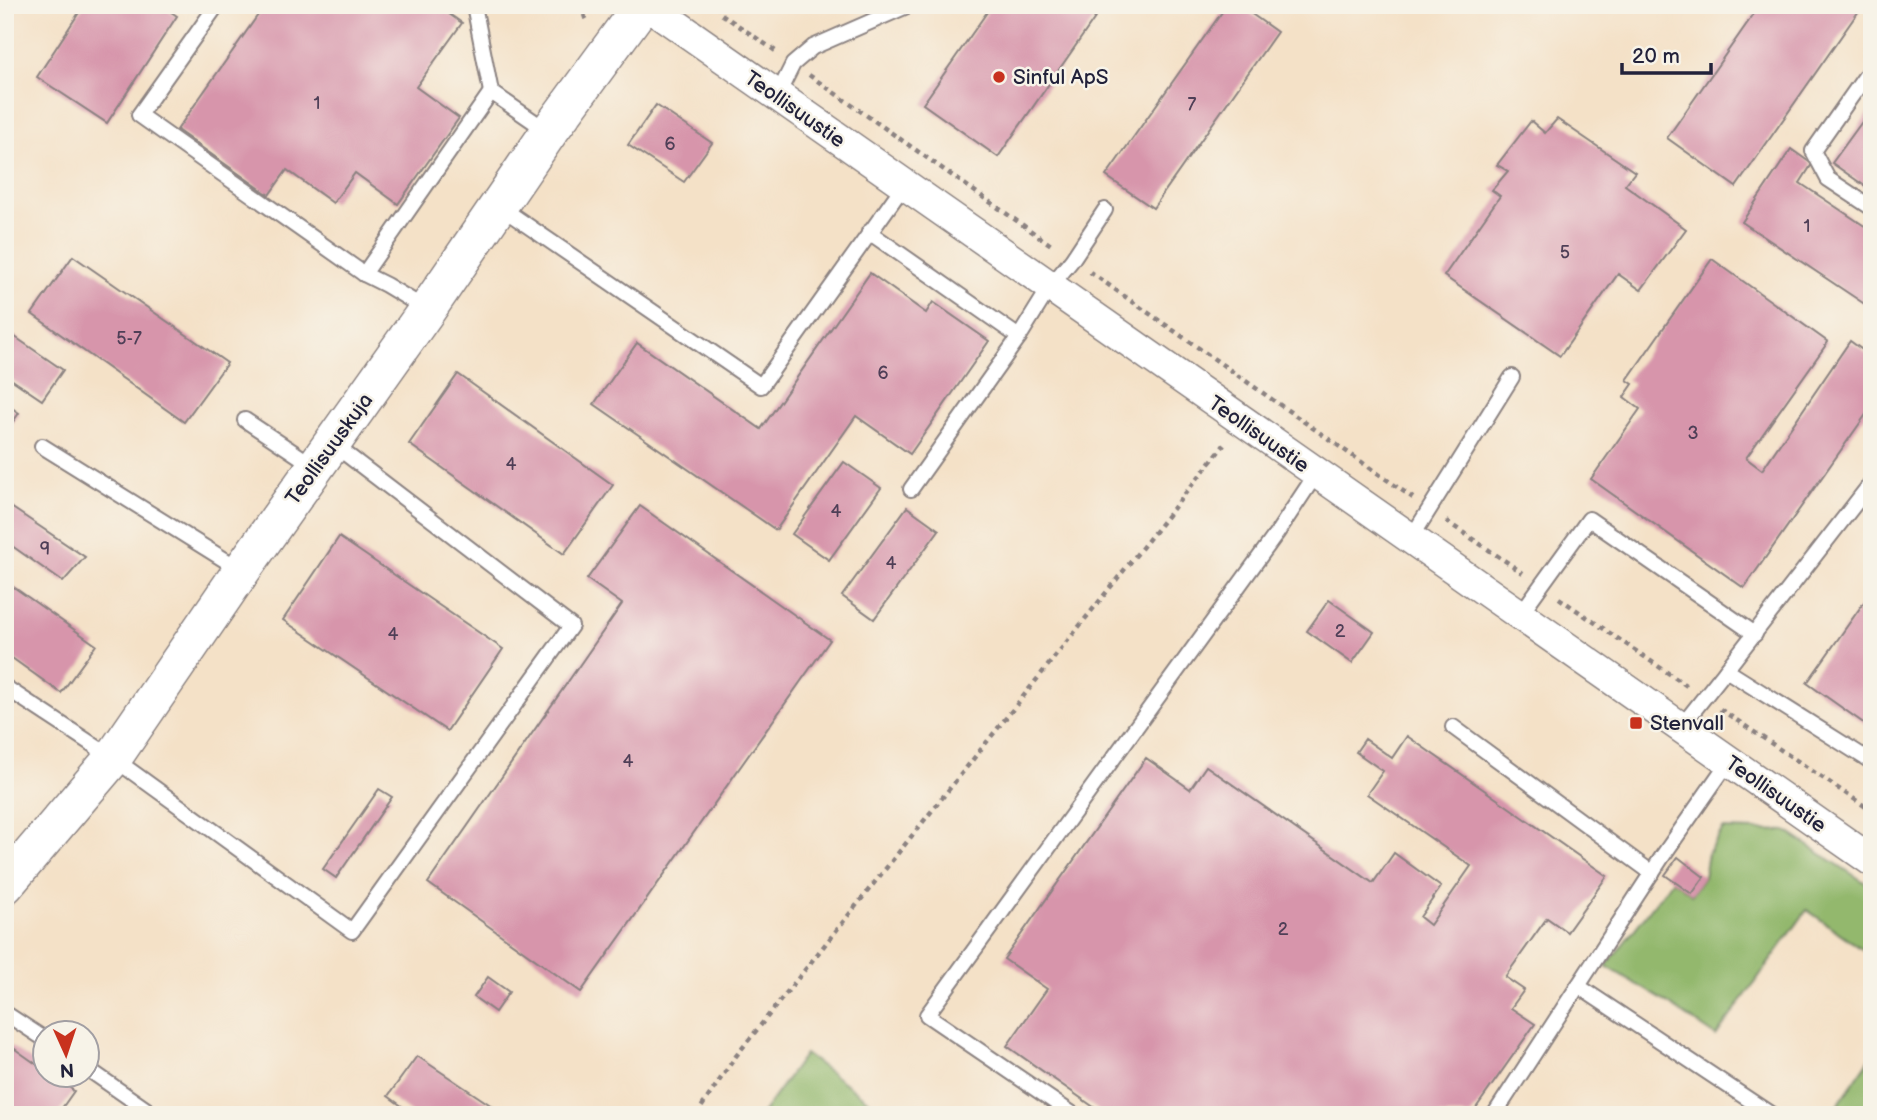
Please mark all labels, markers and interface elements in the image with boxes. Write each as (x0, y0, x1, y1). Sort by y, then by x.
scale bar (1622, 32, 1711, 76)
text: 20 m (1632, 44, 1680, 69)
place label: Sinful ApS (1013, 65, 1109, 90)
street label: Teollisuustie (740, 66, 850, 153)
marker: Sinful ApS (991, 69, 1007, 85)
house number: 1 (314, 93, 320, 114)
house number: 7 (1188, 94, 1197, 115)
house number: 6 (665, 134, 676, 155)
house number: 1 (1804, 216, 1810, 237)
house number: 5 (1560, 242, 1570, 263)
house number: 5-7 (116, 328, 142, 349)
house number: 6 (878, 363, 889, 384)
street label: Teollisuuskuja (280, 389, 378, 510)
street label: Teollisuustie (1204, 391, 1314, 478)
house number: 3 (1687, 423, 1699, 444)
house number: 4 (506, 454, 517, 475)
house number: 4 (831, 501, 842, 522)
house number: 9 (40, 539, 50, 560)
house number: 4 (886, 553, 897, 574)
house number: 2 (1335, 621, 1346, 642)
house number: 4 (388, 624, 399, 645)
place label: Stenvall (1650, 711, 1724, 736)
marker: Stenvall (1628, 715, 1644, 731)
house number: 4 (623, 751, 634, 772)
street label: Teollisuustie (1721, 751, 1831, 838)
house number: 2 (1278, 919, 1289, 940)
north arrow (32, 1018, 102, 1088)
text: N (59, 1058, 75, 1081)

